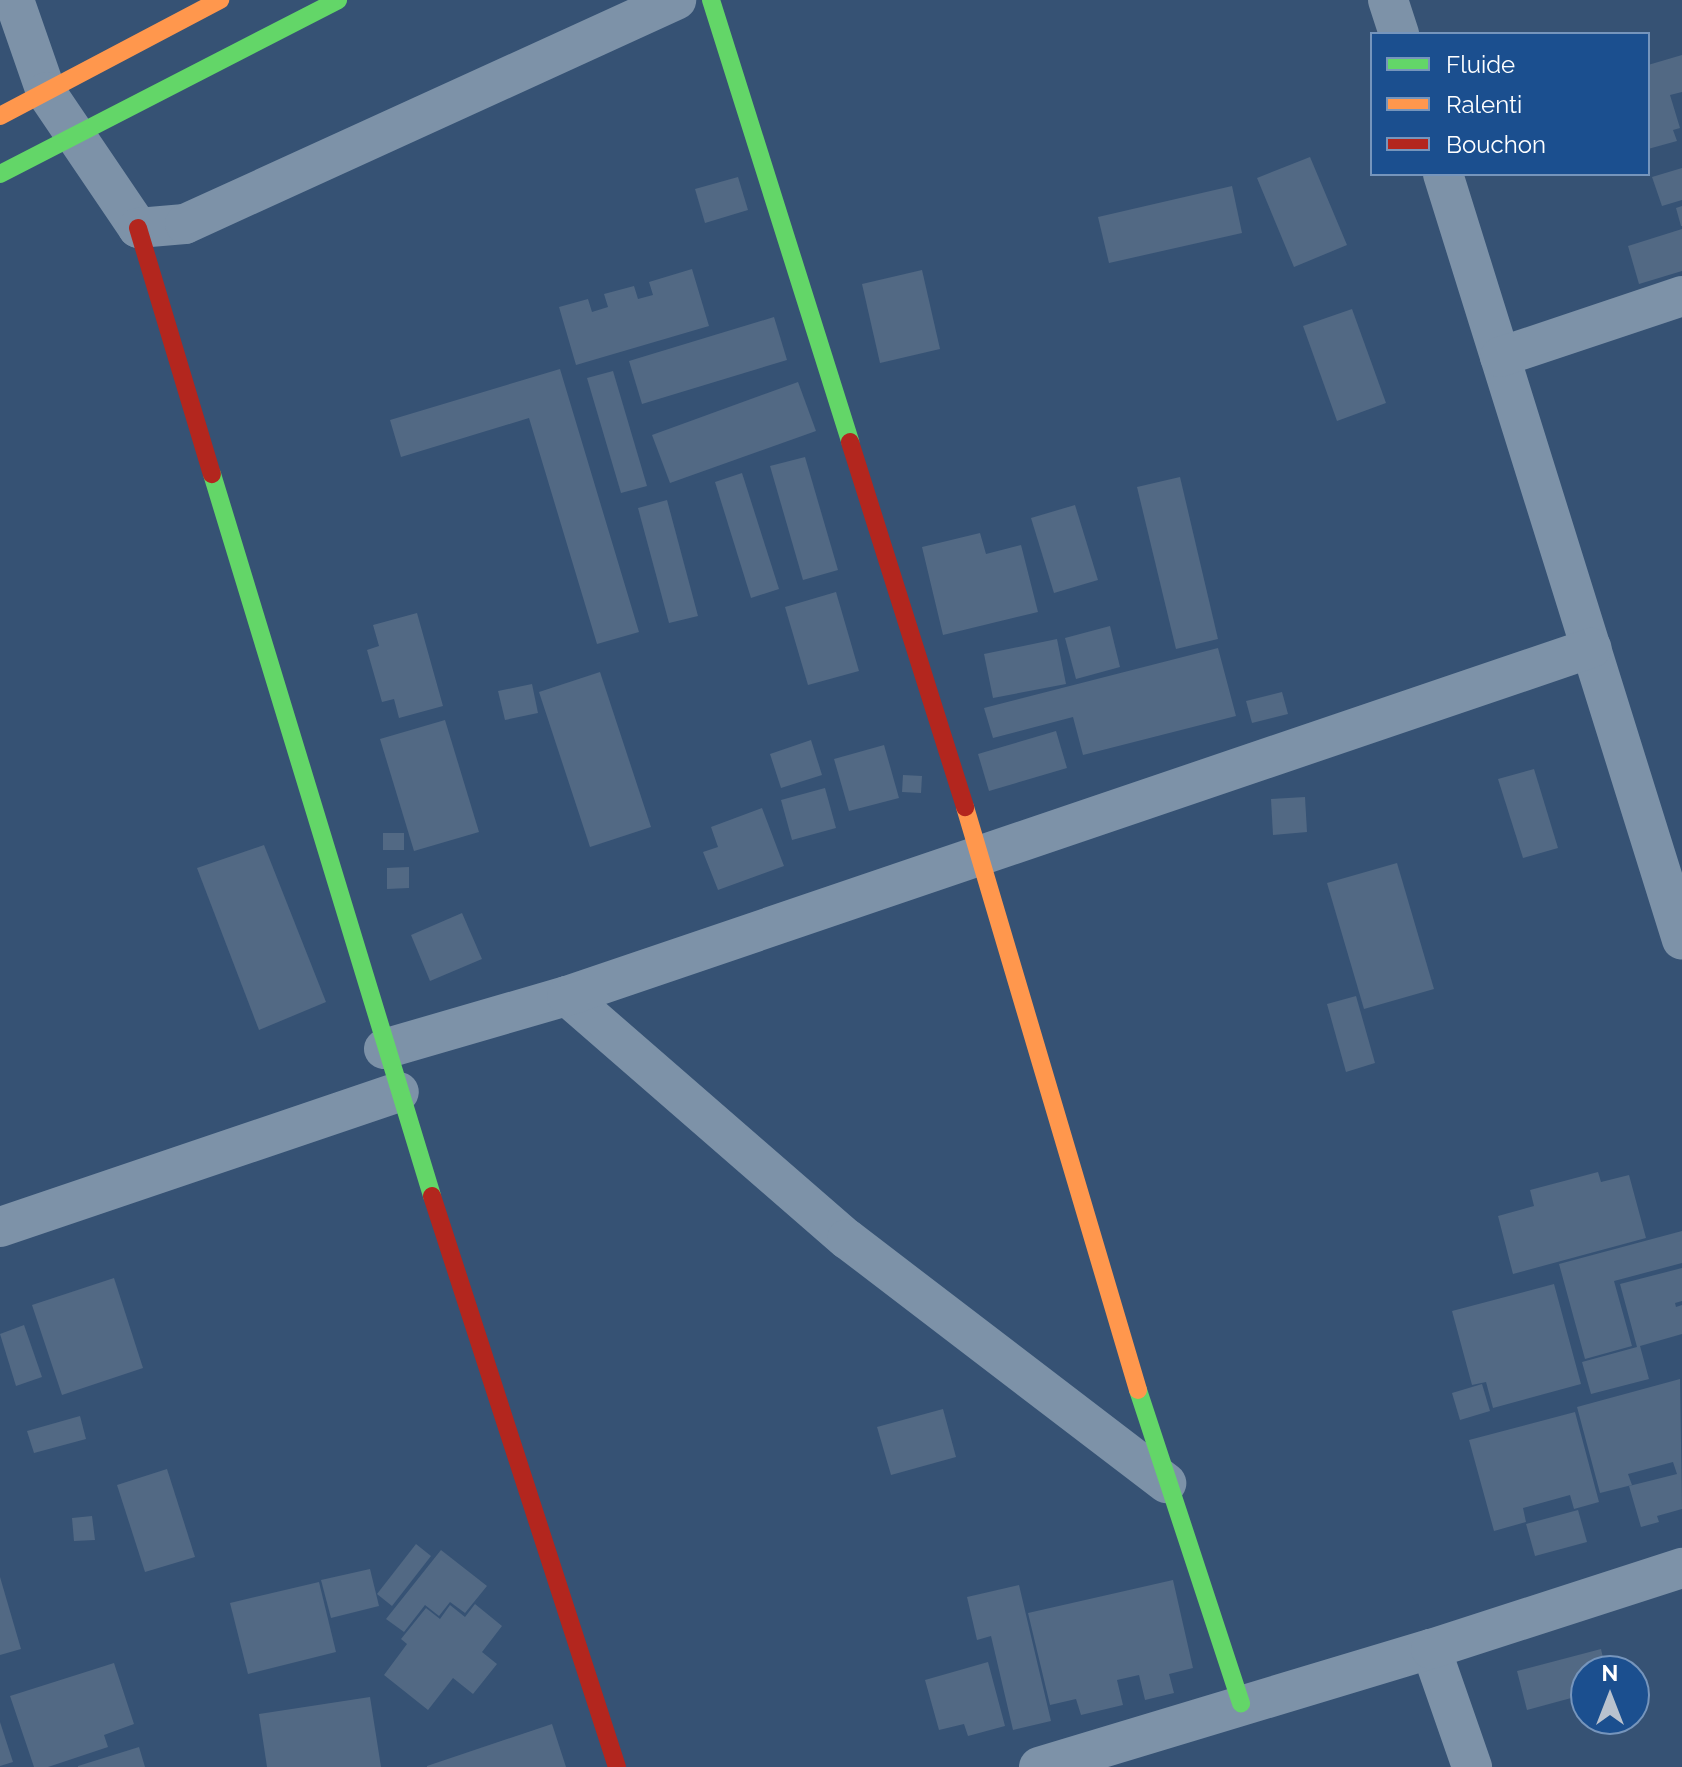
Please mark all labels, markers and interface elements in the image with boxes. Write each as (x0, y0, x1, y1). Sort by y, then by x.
legend (1370, 32, 1650, 176)
text: Fluide (1446, 50, 1515, 79)
text: Ralenti (1446, 90, 1522, 119)
text: Bouchon (1446, 130, 1546, 159)
north arrow (1570, 1655, 1650, 1735)
text: N (1602, 1660, 1618, 1686)

